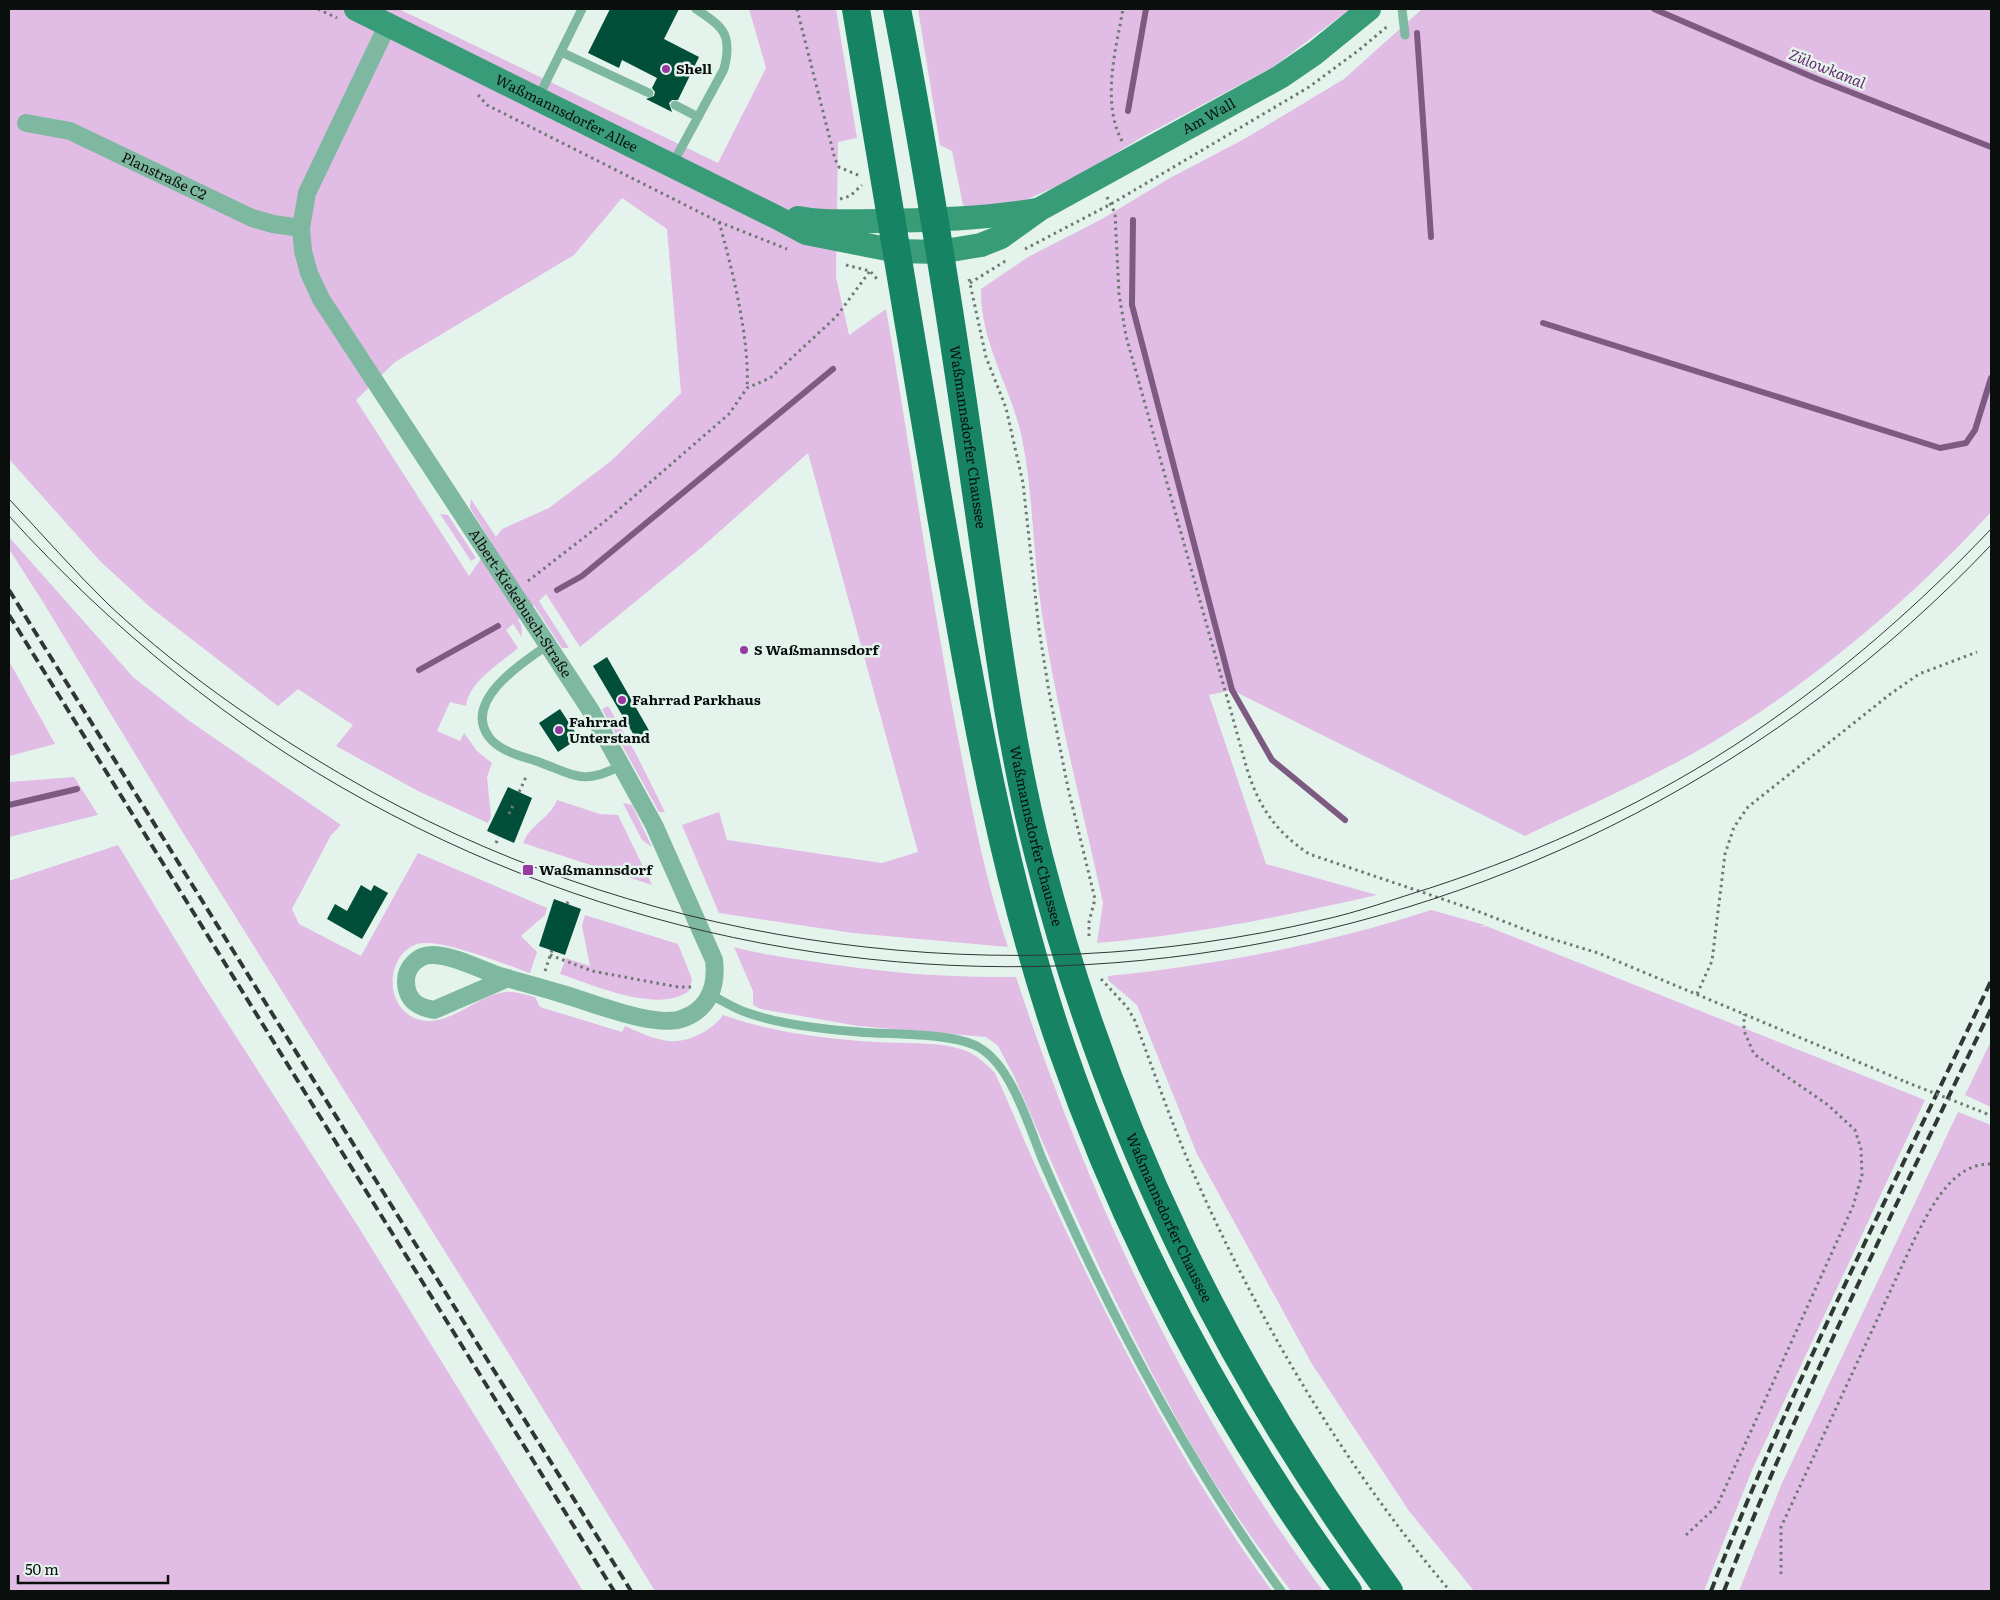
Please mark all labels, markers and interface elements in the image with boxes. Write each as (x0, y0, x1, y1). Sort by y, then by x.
water label: Zülowkanal (1786, 42, 1870, 94)
place label: Shell (676, 58, 712, 78)
marker: Shell (660, 63, 672, 75)
street label: Waßmannsdorfer Allee (492, 69, 642, 156)
street label: Am Wall (1178, 92, 1239, 138)
street label: Planstraße C2 (119, 146, 210, 204)
street label: Waßmannsdorfer Chaussee (946, 344, 992, 530)
street label: Albert-Kiekebusch-Straße (465, 524, 577, 681)
place label: S Waßmannsdorf (754, 639, 881, 659)
marker: S Waßmannsdorf (738, 644, 750, 656)
place label: Fahrrad Parkhaus (632, 689, 761, 709)
marker: Fahrrad Parkhaus (616, 694, 628, 706)
place label: Fahrrad Unterstand (569, 711, 650, 747)
marker: Fahrrad Unterstand (553, 724, 565, 736)
street label: Waßmannsdorfer Chaussee (1006, 744, 1068, 928)
place label: Waßmannsdorf (539, 859, 654, 879)
marker: Waßmannsdorf (521, 863, 535, 877)
street label: Waßmannsdorfer Chaussee (1122, 1129, 1218, 1305)
scale bar (18, 1552, 168, 1584)
text: 50 m (25, 1557, 59, 1580)

